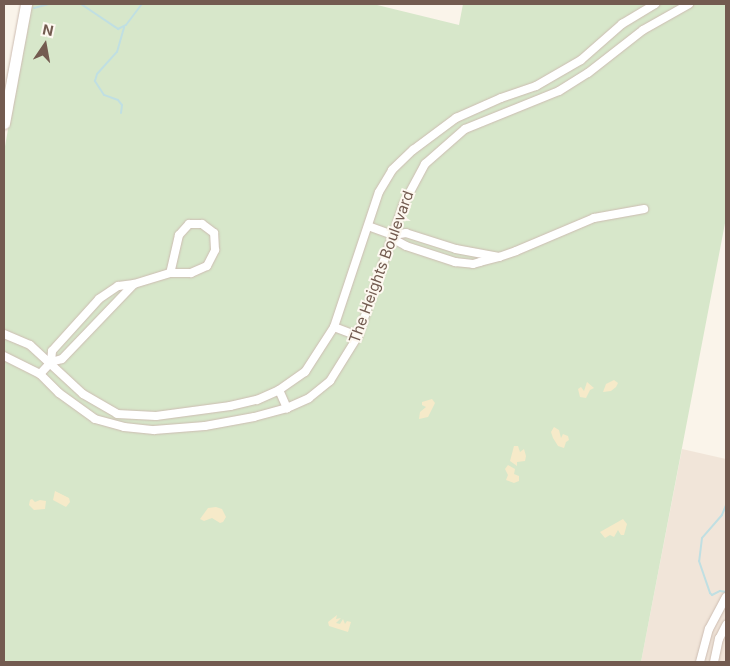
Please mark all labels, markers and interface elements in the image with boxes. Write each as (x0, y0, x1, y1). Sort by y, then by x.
north arrow (20, 20, 70, 70)
text: N (41, 20, 55, 39)
street label: The Heights Boulevard (345, 188, 417, 346)

